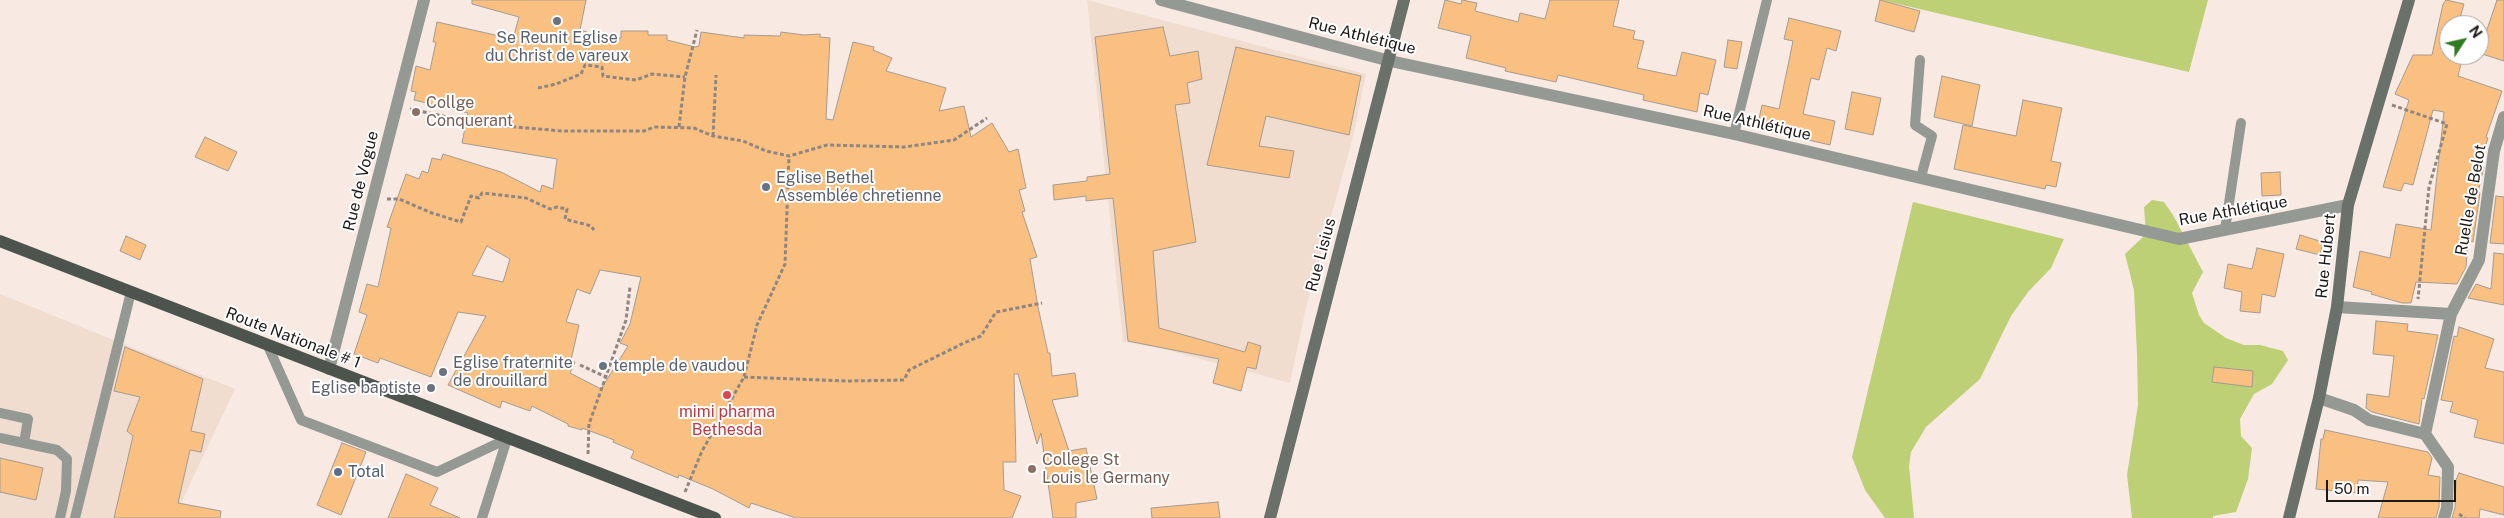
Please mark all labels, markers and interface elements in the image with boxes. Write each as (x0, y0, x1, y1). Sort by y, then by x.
street label: Rue Athlétique (1306, 13, 1418, 59)
marker: Se Reunit Eglise du Christ de vareux (551, 15, 563, 27)
north arrow (2439, 15, 2489, 65)
text: N (2466, 23, 2485, 41)
place label: Se Reunit Eglise du Christ de vareux (485, 28, 629, 66)
place label: Collge Conquerant (426, 93, 513, 131)
street label: Rue Athlétique (1701, 101, 1813, 145)
marker: Collge Conquerant (410, 106, 422, 118)
street label: Rue de Vogue (339, 129, 383, 233)
street label: Ruelle de Belot (2452, 143, 2490, 257)
place label: Eglise Bethel Assemblée chretienne (776, 168, 942, 206)
marker: Eglise Bethel Assemblée chretienne (760, 181, 772, 193)
street label: Rue Athlétique (2177, 192, 2289, 230)
street label: Rue Hubert (2312, 213, 2340, 299)
street label: Rue Lisius (1302, 216, 1340, 294)
street label: Route Nationale # 1 (223, 303, 363, 373)
place label: Eglise fraternite de drouillard (453, 353, 573, 391)
place label: temple de vaudou (613, 356, 745, 376)
marker: temple de vaudou (597, 360, 609, 372)
marker: Eglise fraternite de drouillard (437, 366, 449, 378)
place label: Eglise baptiste (311, 378, 421, 398)
marker: Eglise baptiste (425, 382, 437, 394)
marker: mimi pharma Bethesda (721, 389, 733, 401)
place label: mimi pharma Bethesda (679, 402, 775, 440)
place label: College St Louis le Germany (1042, 450, 1170, 488)
place label: Total (348, 462, 385, 482)
marker: College St Louis le Germany (1026, 463, 1038, 475)
marker: Total (332, 466, 344, 478)
scale bar (2329, 470, 2459, 502)
text: 50 m (2334, 480, 2369, 497)

